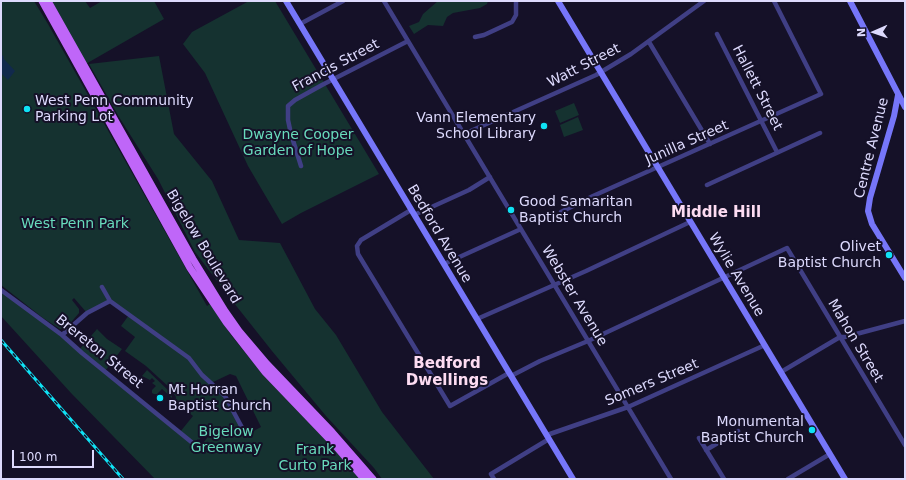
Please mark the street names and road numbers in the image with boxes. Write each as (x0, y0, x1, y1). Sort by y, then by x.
street label: Francis Street (290, 36, 382, 96)
street label: Watt Street (545, 40, 623, 92)
street label: Hallett Street (728, 43, 786, 133)
street label: Centre Avenue (851, 96, 893, 200)
street label: Junilla Street (643, 117, 731, 169)
street label: Bedford Avenue (403, 182, 475, 286)
street label: Bigelow Boulevard (162, 187, 244, 307)
street label: Wylie Avenue (704, 230, 768, 320)
street label: Webster Avenue (537, 243, 611, 349)
street label: Mahon Street (824, 296, 886, 386)
street label: Brereton Street (52, 312, 146, 392)
street label: Somers Street (603, 356, 701, 410)

